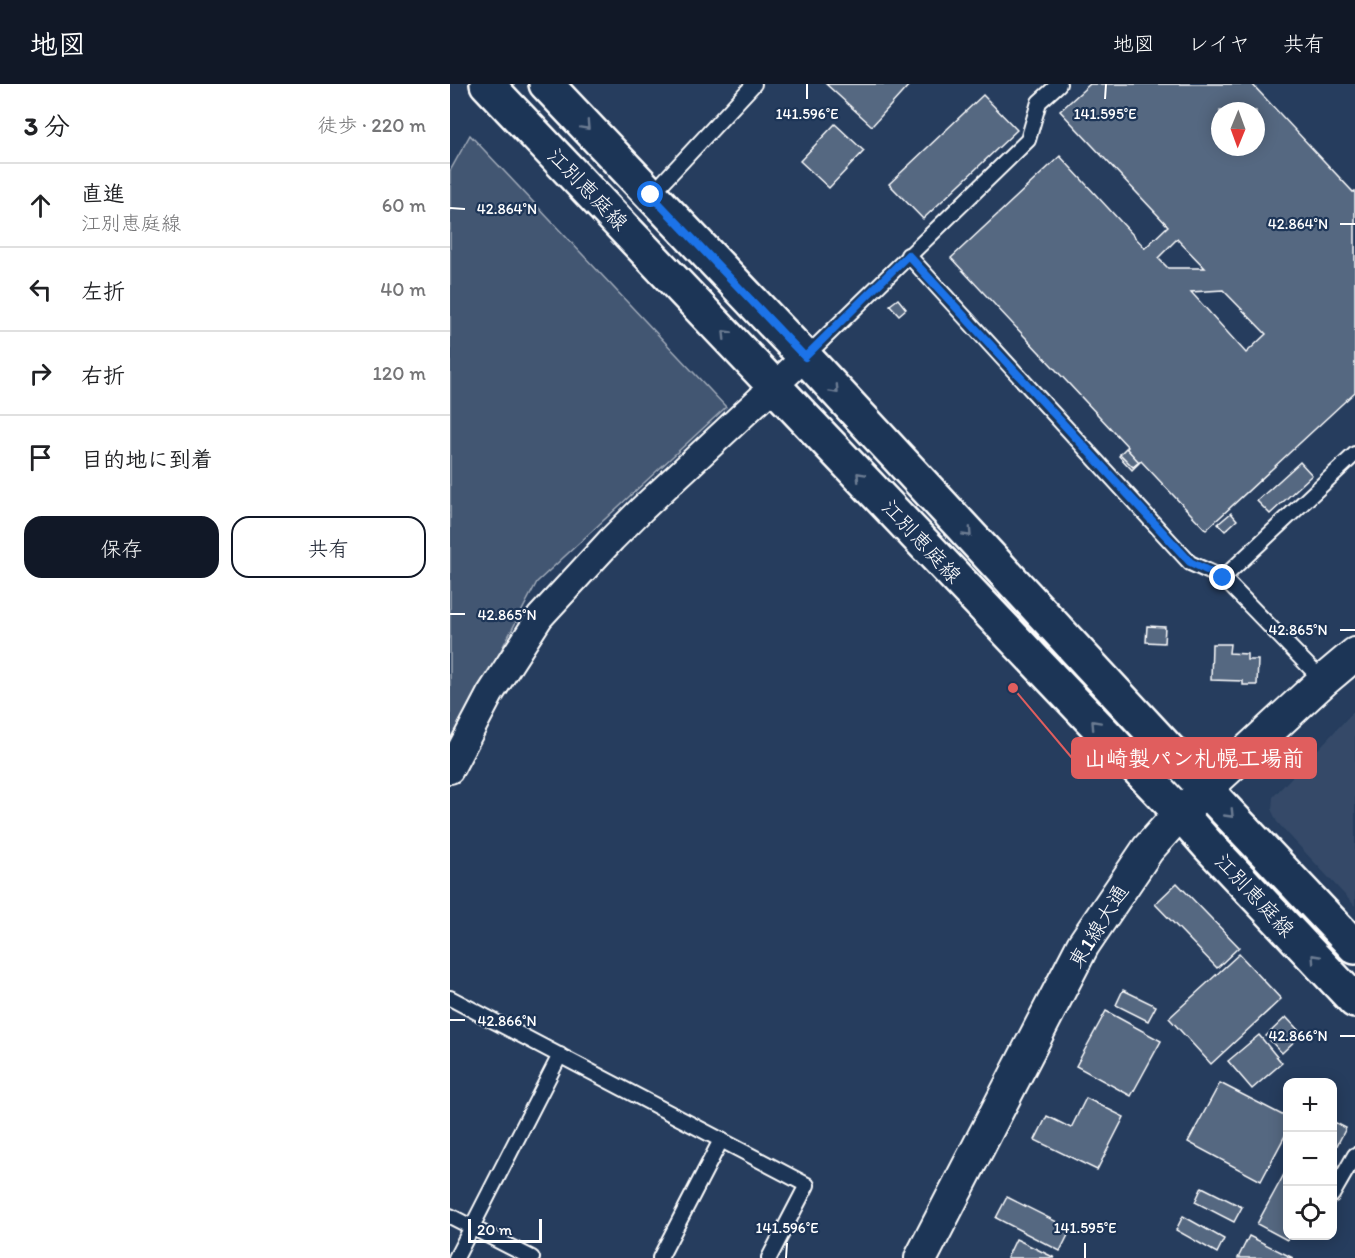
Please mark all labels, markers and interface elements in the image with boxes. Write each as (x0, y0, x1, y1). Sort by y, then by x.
text: 地図 (30, 27, 86, 61)
text: 地図 (1113, 31, 1155, 56)
text: レイヤ (1188, 31, 1250, 56)
text: 共有 (1283, 31, 1325, 56)
north arrow (1211, 102, 1265, 156)
text: 141.596°E (776, 105, 839, 123)
text: 141.595°E (1074, 105, 1136, 123)
text: 3 分 (24, 110, 70, 142)
text: 徒歩 · 220 m (318, 113, 426, 137)
one-way arrow (579, 120, 590, 130)
street label: 江別恵庭線 (543, 143, 633, 235)
text: 直進 (81, 180, 125, 207)
route start (637, 181, 663, 207)
icon: ahead (24, 189, 57, 222)
text: 60 m (382, 193, 426, 217)
text: 42.864°N (477, 200, 537, 218)
text: 江別恵庭線 (81, 211, 181, 235)
text: 42.864°N (1268, 215, 1328, 233)
icon: left (24, 273, 57, 306)
text: 40 m (380, 277, 426, 301)
text: 左折 (81, 278, 125, 305)
one-way arrow (722, 331, 733, 341)
icon: right (24, 357, 57, 390)
text: 120 m (373, 361, 426, 385)
text: 右折 (81, 362, 125, 389)
one-way arrow (828, 383, 839, 394)
icon: arrive (24, 441, 57, 474)
text: 目的地に到着 (81, 446, 213, 473)
one-way arrow (856, 472, 867, 482)
street label: 江別恵庭線 (877, 494, 967, 588)
button: 保存 (24, 516, 219, 578)
button: 共有 (231, 516, 426, 578)
one-way arrow (961, 527, 972, 537)
route end (1209, 564, 1235, 590)
text: 42.865°N (477, 606, 537, 624)
text: 42.865°N (1268, 621, 1328, 639)
one-way arrow (1092, 721, 1103, 732)
callout: 山崎製パン札幌工場前 (1072, 738, 1316, 778)
text: 山崎製パン札幌工場前 (1084, 745, 1304, 772)
one-way arrow (1222, 807, 1233, 818)
street label: 江別恵庭線 (1210, 848, 1300, 942)
street label: 東1線大通 (1063, 880, 1133, 972)
one-way arrow (1311, 955, 1322, 965)
text: 42.866°N (477, 1012, 537, 1030)
text: 42.866°N (1268, 1027, 1328, 1045)
map controls (1283, 1078, 1337, 1240)
button: + (1283, 1078, 1337, 1132)
button: − (1283, 1132, 1337, 1186)
button: locate (1283, 1186, 1337, 1240)
scale bar (468, 1216, 542, 1244)
text: 141.596°E (756, 1219, 819, 1237)
text: 141.595°E (1054, 1219, 1116, 1237)
text: 20 m (477, 1220, 512, 1239)

